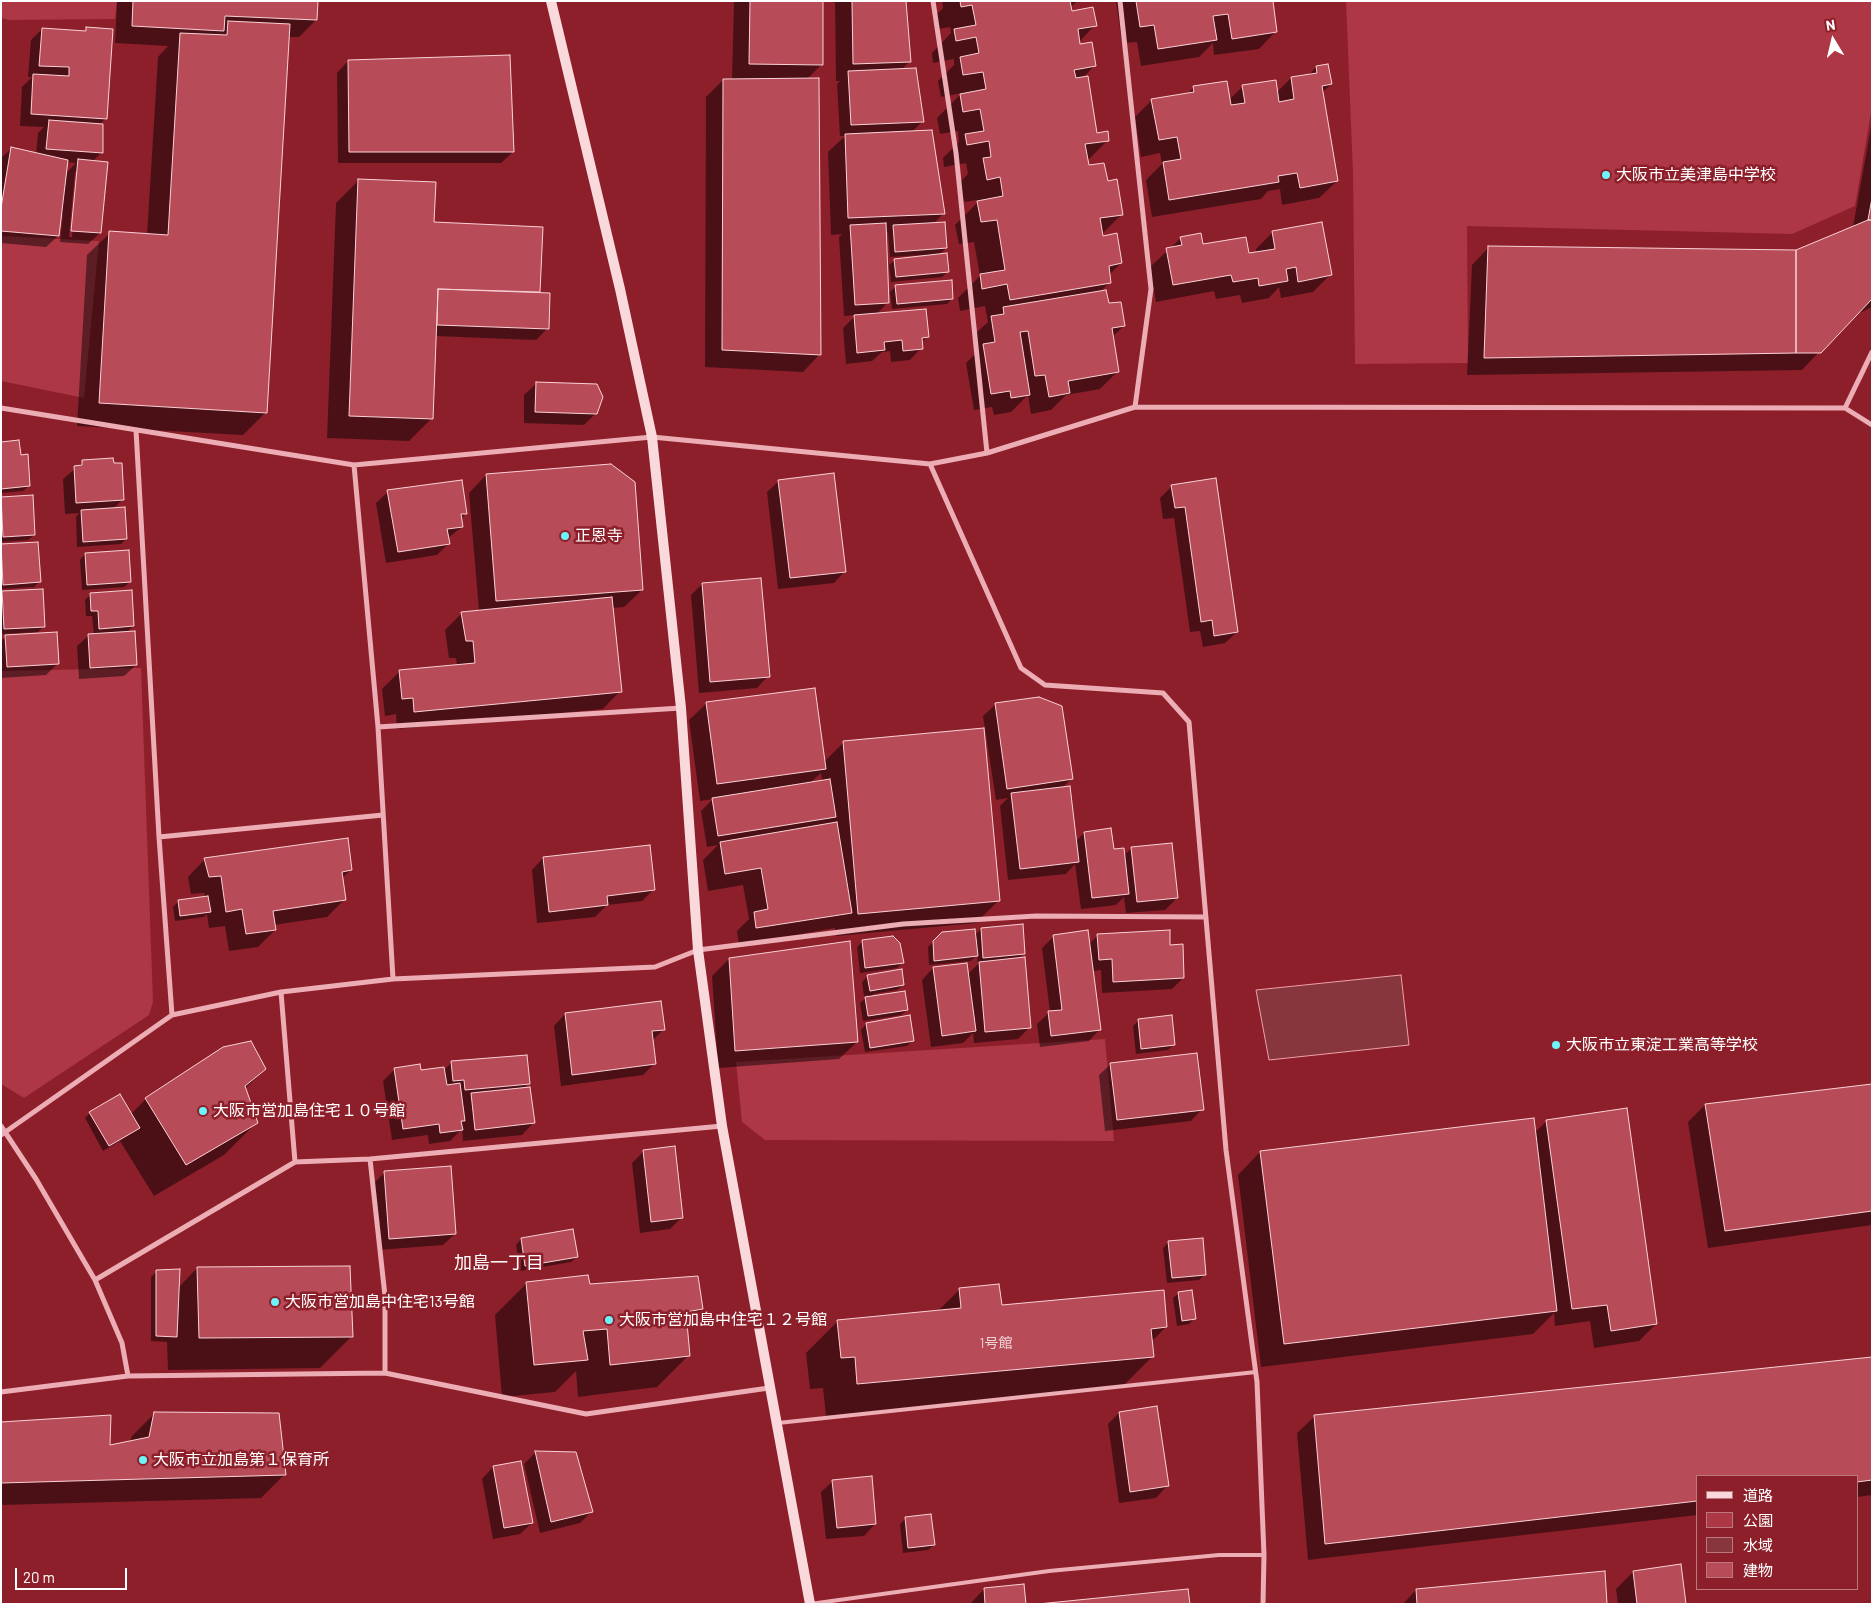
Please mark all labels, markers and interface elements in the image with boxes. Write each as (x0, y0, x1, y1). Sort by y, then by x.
north arrow (1808, 15, 1858, 65)
text: N (1825, 16, 1837, 34)
place label: 大阪市立美津島中学校 (1616, 165, 1776, 185)
marker: 大阪市立美津島中学校 (1600, 169, 1612, 181)
place label: 正恩寺 (575, 526, 623, 546)
marker: 正恩寺 (559, 530, 571, 542)
place label: 大阪市立東淀工業高等学校 (1566, 1035, 1758, 1055)
marker: 大阪市立東淀工業高等学校 (1550, 1039, 1562, 1051)
place label: 大阪市営加島住宅１０号館 (213, 1101, 405, 1121)
marker: 大阪市営加島住宅１０号館 (197, 1105, 209, 1117)
district label: 加島一丁目 (454, 1252, 544, 1274)
place label: 大阪市営加島中住宅13号館 (285, 1292, 475, 1312)
marker: 大阪市営加島中住宅13号館 (269, 1296, 281, 1308)
place label: 大阪市営加島中住宅１２号館 (619, 1310, 827, 1330)
marker: 大阪市営加島中住宅１２号館 (603, 1314, 615, 1326)
house number: 1号館 (980, 1335, 1012, 1351)
place label: 大阪市立加島第１保育所 (153, 1450, 329, 1470)
marker: 大阪市立加島第１保育所 (137, 1454, 149, 1466)
legend (1696, 1475, 1858, 1590)
text: 道路 (1743, 1486, 1773, 1504)
text: 公園 (1743, 1511, 1773, 1529)
text: 水域 (1743, 1536, 1773, 1554)
scale bar (18, 1558, 130, 1590)
text: 建物 (1743, 1561, 1773, 1579)
text: 20 m (23, 1568, 55, 1586)

